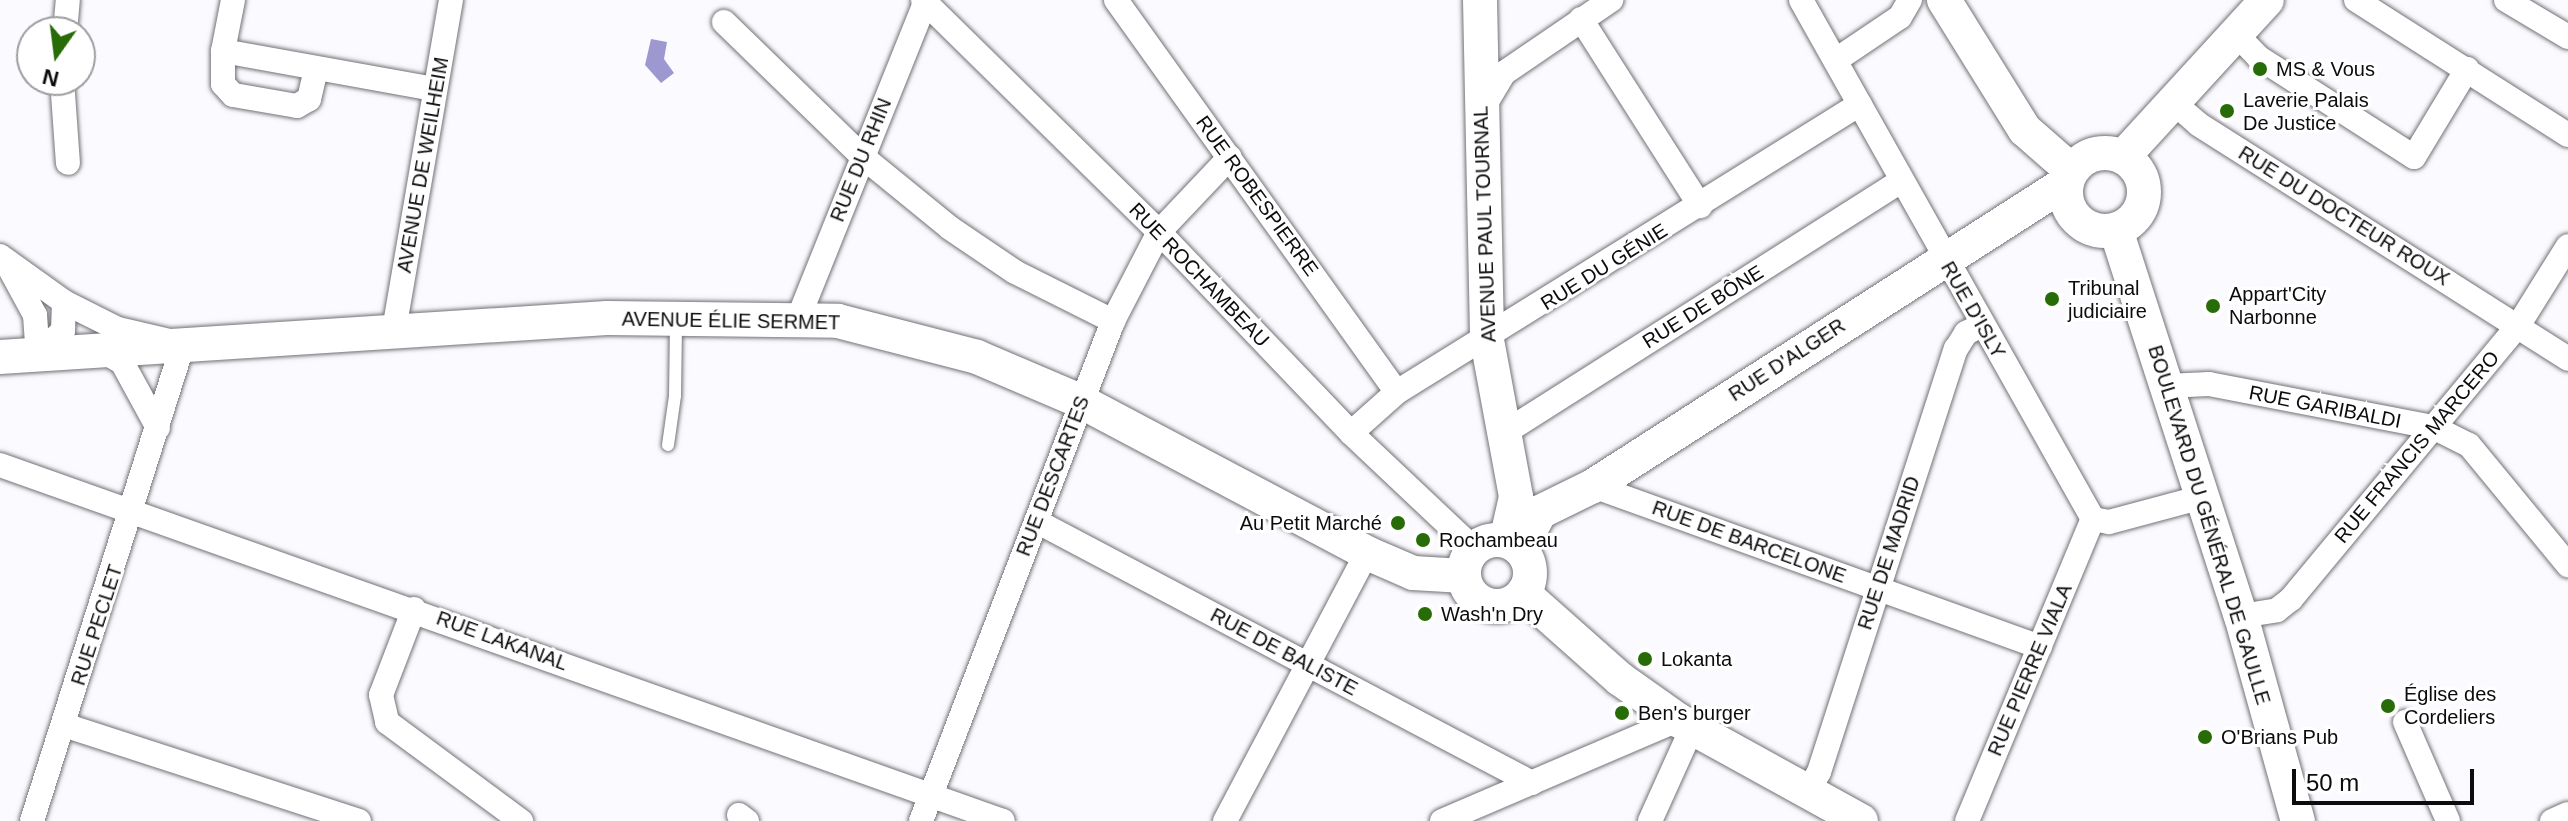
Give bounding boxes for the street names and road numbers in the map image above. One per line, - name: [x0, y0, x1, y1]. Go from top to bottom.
- street label: AVENUE DE WEILHEIM: [392, 55, 454, 275]
- street label: RUE DU RHIN: [825, 95, 897, 225]
- street label: AVENUE PAUL TOURNAL: [1469, 105, 1501, 343]
- street label: RUE ROBESPIERRE: [1191, 111, 1323, 281]
- street label: RUE DU DOCTEUR ROUX: [2234, 141, 2454, 291]
- street label: RUE ROCHAMBEAU: [1124, 198, 1274, 352]
- street label: RUE DU GÉNIE: [1536, 219, 1672, 315]
- street label: RUE D'ISLY: [1936, 257, 2010, 363]
- street label: RUE DE BÔNE: [1638, 260, 1768, 354]
- street label: AVENUE ÉLIE SERMET: [622, 307, 840, 335]
- street label: RUE D'ALGER: [1724, 313, 1850, 407]
- street label: BOULEVARD DU GÉNÉRAL DE GAULLE: [2143, 342, 2275, 708]
- street label: RUE FRANCIS MARCERO: [2330, 346, 2504, 548]
- street label: RUE GARIBALDI: [2247, 380, 2403, 434]
- street label: RUE DESCARTES: [1011, 393, 1095, 559]
- street label: RUE DE MADRID: [1853, 473, 1925, 633]
- street label: RUE DE BARCELONE: [1649, 496, 1849, 588]
- street label: RUE PECLET: [66, 562, 128, 688]
- street label: RUE PIERRE VIALA: [1983, 580, 2077, 760]
- street label: RUE DE BALISTE: [1206, 603, 1362, 701]
- street label: RUE LAKANAL: [433, 606, 571, 676]

